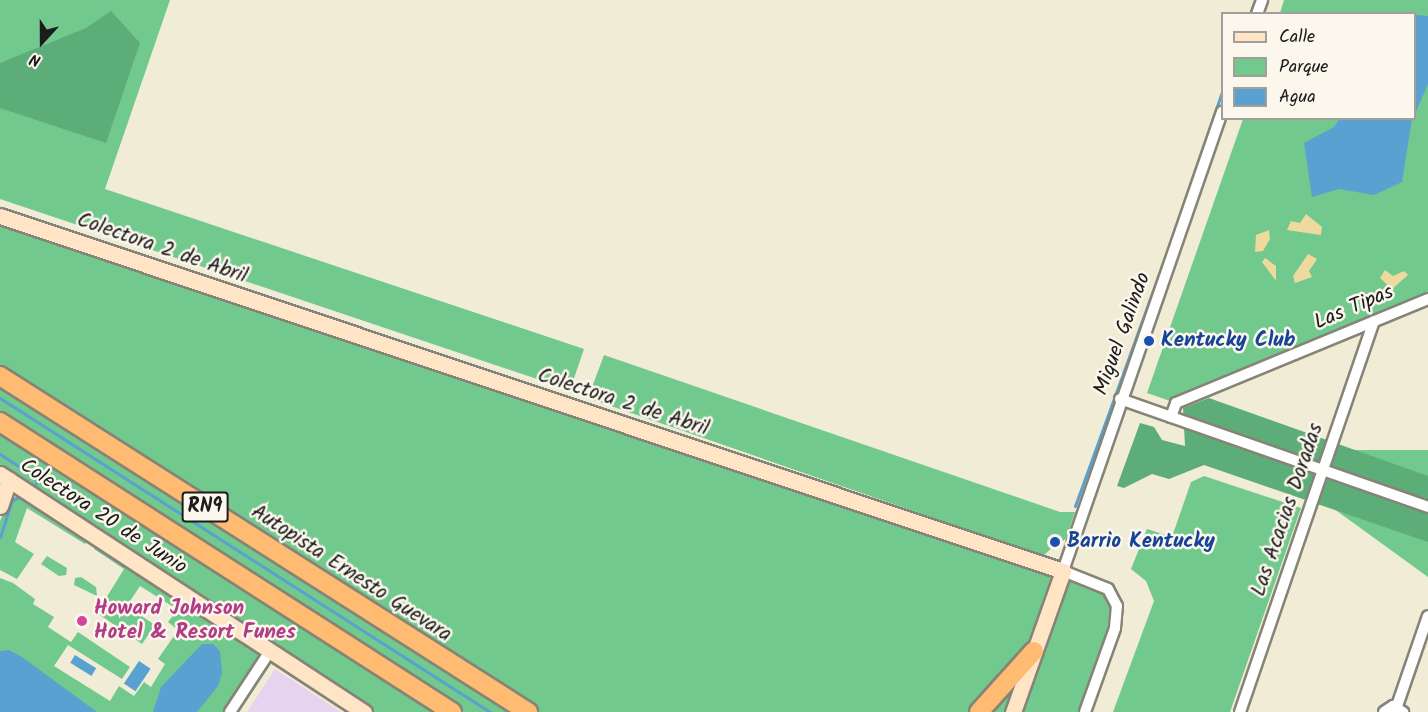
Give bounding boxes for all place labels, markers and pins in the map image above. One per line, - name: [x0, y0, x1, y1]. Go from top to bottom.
- place label: Kentucky Club: [1161, 328, 1295, 354]
- marker: Kentucky Club: [1142, 334, 1156, 348]
- place label: Barrio Kentucky: [1067, 529, 1215, 555]
- marker: Barrio Kentucky: [1048, 535, 1062, 549]
- place label: Howard Johnson Hotel & Resort Funes: [94, 596, 296, 646]
- marker: Howard Johnson Hotel & Resort Funes: [75, 614, 89, 628]

